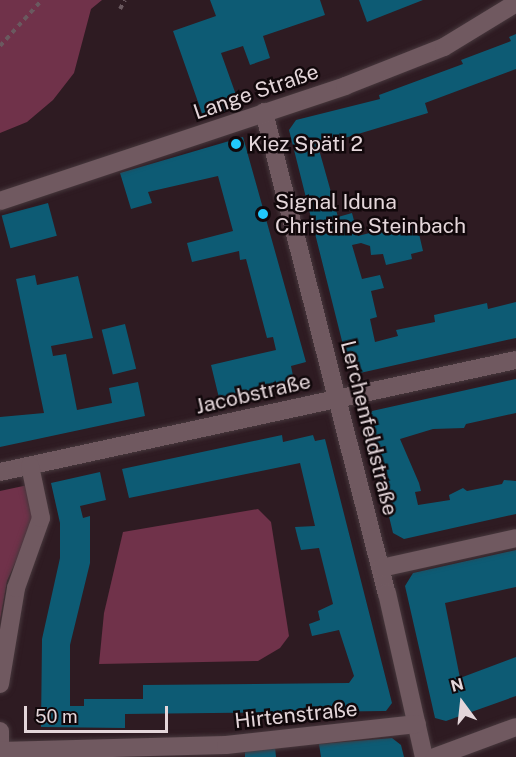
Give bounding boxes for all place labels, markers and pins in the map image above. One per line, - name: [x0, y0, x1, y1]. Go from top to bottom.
- place label: Kiez Späti 2: [248, 131, 363, 157]
- marker: Kiez Späti 2: [229, 137, 243, 151]
- place label: Signal Iduna Christine Steinbach: [275, 189, 466, 239]
- marker: Signal Iduna Christine Steinbach: [256, 207, 270, 221]

